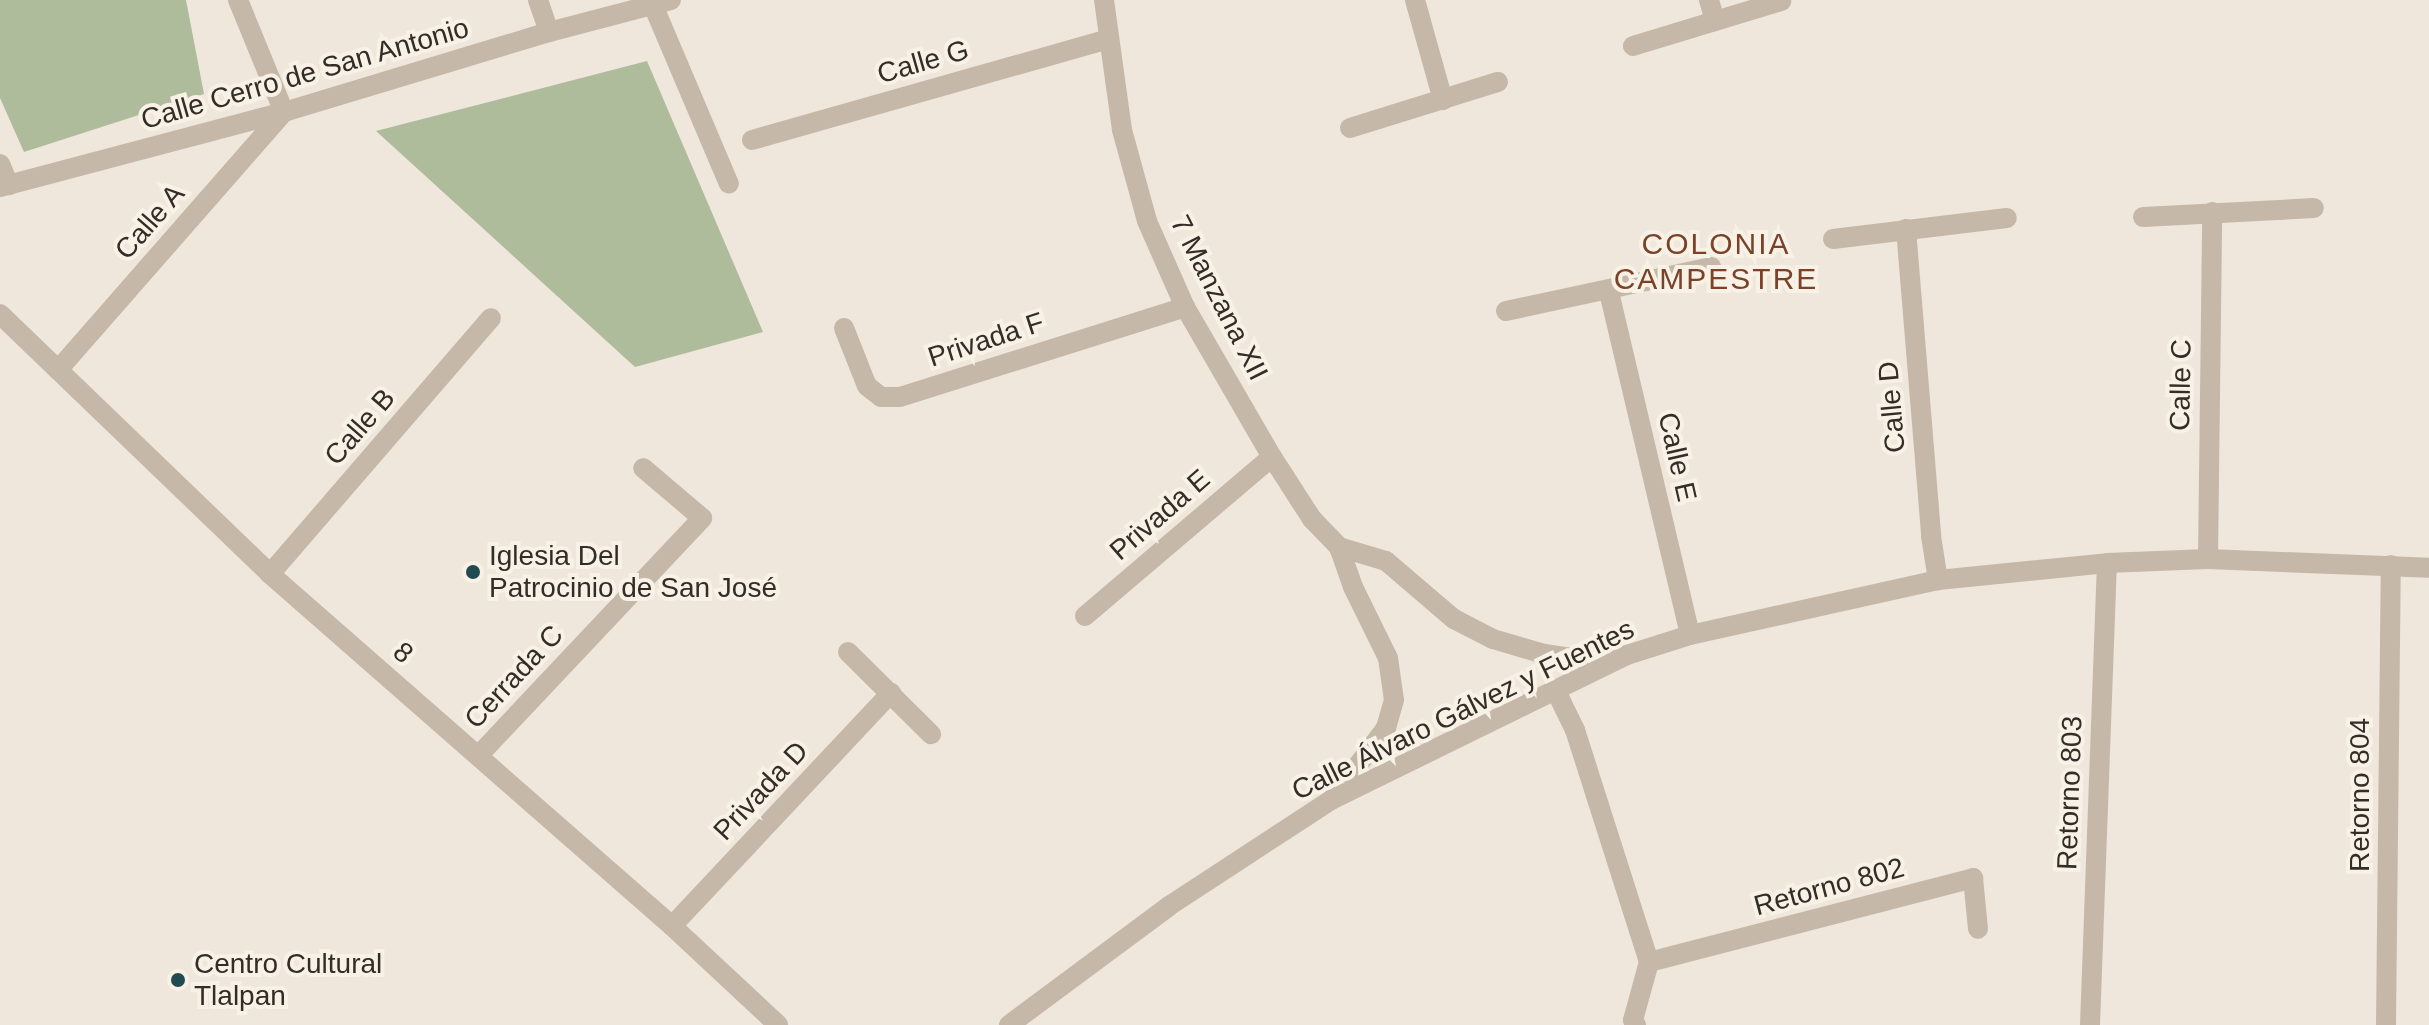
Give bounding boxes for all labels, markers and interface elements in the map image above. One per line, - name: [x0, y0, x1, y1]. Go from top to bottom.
- street label: Calle Cerro de San Antonio: [137, 11, 473, 137]
- street label: Calle G: [873, 33, 973, 91]
- street label: Calle A: [108, 177, 192, 267]
- street label: 7 Manzana XII: [1163, 210, 1275, 386]
- district label: COLONIA CAMPESTRE: [1614, 226, 1818, 296]
- street label: Privada F: [924, 306, 1048, 374]
- street label: Calle C: [2163, 339, 2199, 431]
- street label: Calle D: [1871, 360, 1913, 454]
- street label: Calle B: [318, 382, 402, 472]
- street label: Calle E: [1650, 409, 1704, 505]
- street label: Privada E: [1103, 463, 1217, 567]
- place label: Iglesia Del Patrocinio de San José: [489, 539, 777, 605]
- marker: Iglesia Del Patrocinio de San José: [464, 563, 482, 581]
- street label: Calle Álvaro Gálvez y Fuentes: [1286, 612, 1640, 808]
- street label: Cerrada C: [458, 618, 570, 736]
- street label: 8: [386, 635, 420, 671]
- street label: Retorno 803: [2051, 715, 2089, 871]
- street label: Retorno 804: [2343, 718, 2377, 872]
- street label: Privada D: [707, 735, 815, 847]
- street label: Retorno 802: [1750, 851, 1908, 923]
- place label: Centro Cultural Tlalpan: [194, 947, 382, 1013]
- marker: Centro Cultural Tlalpan: [169, 971, 187, 989]

